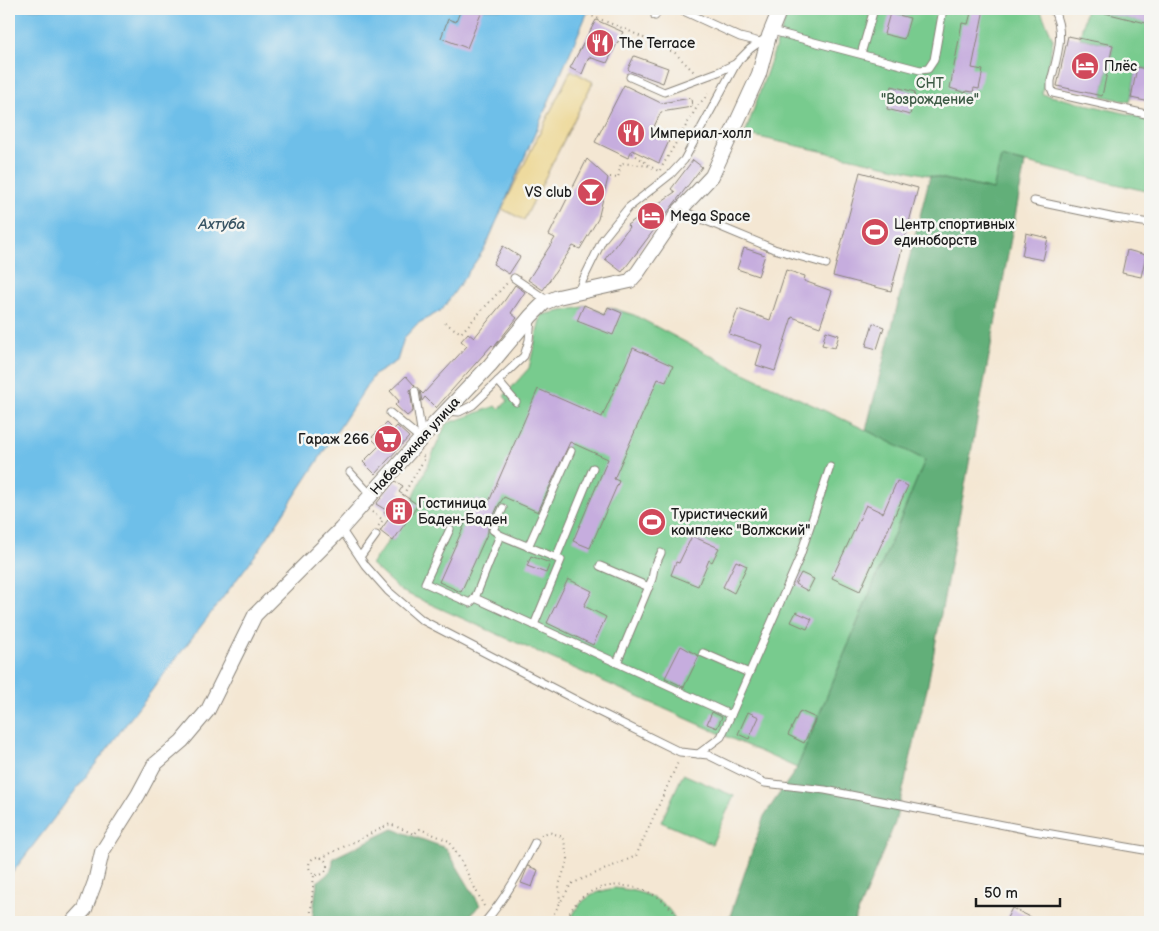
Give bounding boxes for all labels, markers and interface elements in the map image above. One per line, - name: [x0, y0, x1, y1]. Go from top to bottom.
- restaurant icon: The Terrace: [585, 28, 615, 58]
- place label: The Terrace: [619, 35, 695, 52]
- hotel icon: Плёс: [1070, 51, 1100, 81]
- place label: Плёс: [1104, 58, 1137, 75]
- park label: СНТ "Возрождение": [881, 75, 979, 108]
- restaurant icon: Империал-холл: [616, 118, 646, 148]
- place label: Империал-холл: [650, 125, 752, 142]
- bar icon: VS club: [576, 177, 606, 207]
- place label: VS club: [525, 184, 572, 201]
- hotel icon: Mega Space: [636, 201, 666, 231]
- place label: Mega Space: [670, 208, 750, 225]
- water label: Ахтуба: [198, 215, 246, 234]
- place label: Центр спортивных единоборств: [894, 216, 1015, 249]
- sports icon: Центр спортивных единоборств: [860, 217, 890, 247]
- street label: Набережная улица: [367, 393, 464, 499]
- supermarket icon: Гараж 266: [373, 424, 403, 454]
- place label: Гараж 266: [298, 431, 369, 448]
- place label: Гостиница Баден-Баден: [418, 495, 508, 528]
- building icon: Гостиница Баден-Баден: [384, 496, 414, 526]
- place label: Туристический комплекс "Волжский": [671, 506, 811, 539]
- sports icon: Туристический комплекс "Волжский": [637, 507, 667, 537]
- scale bar: [976, 876, 1060, 908]
- text: 50 m: [984, 884, 1018, 903]

